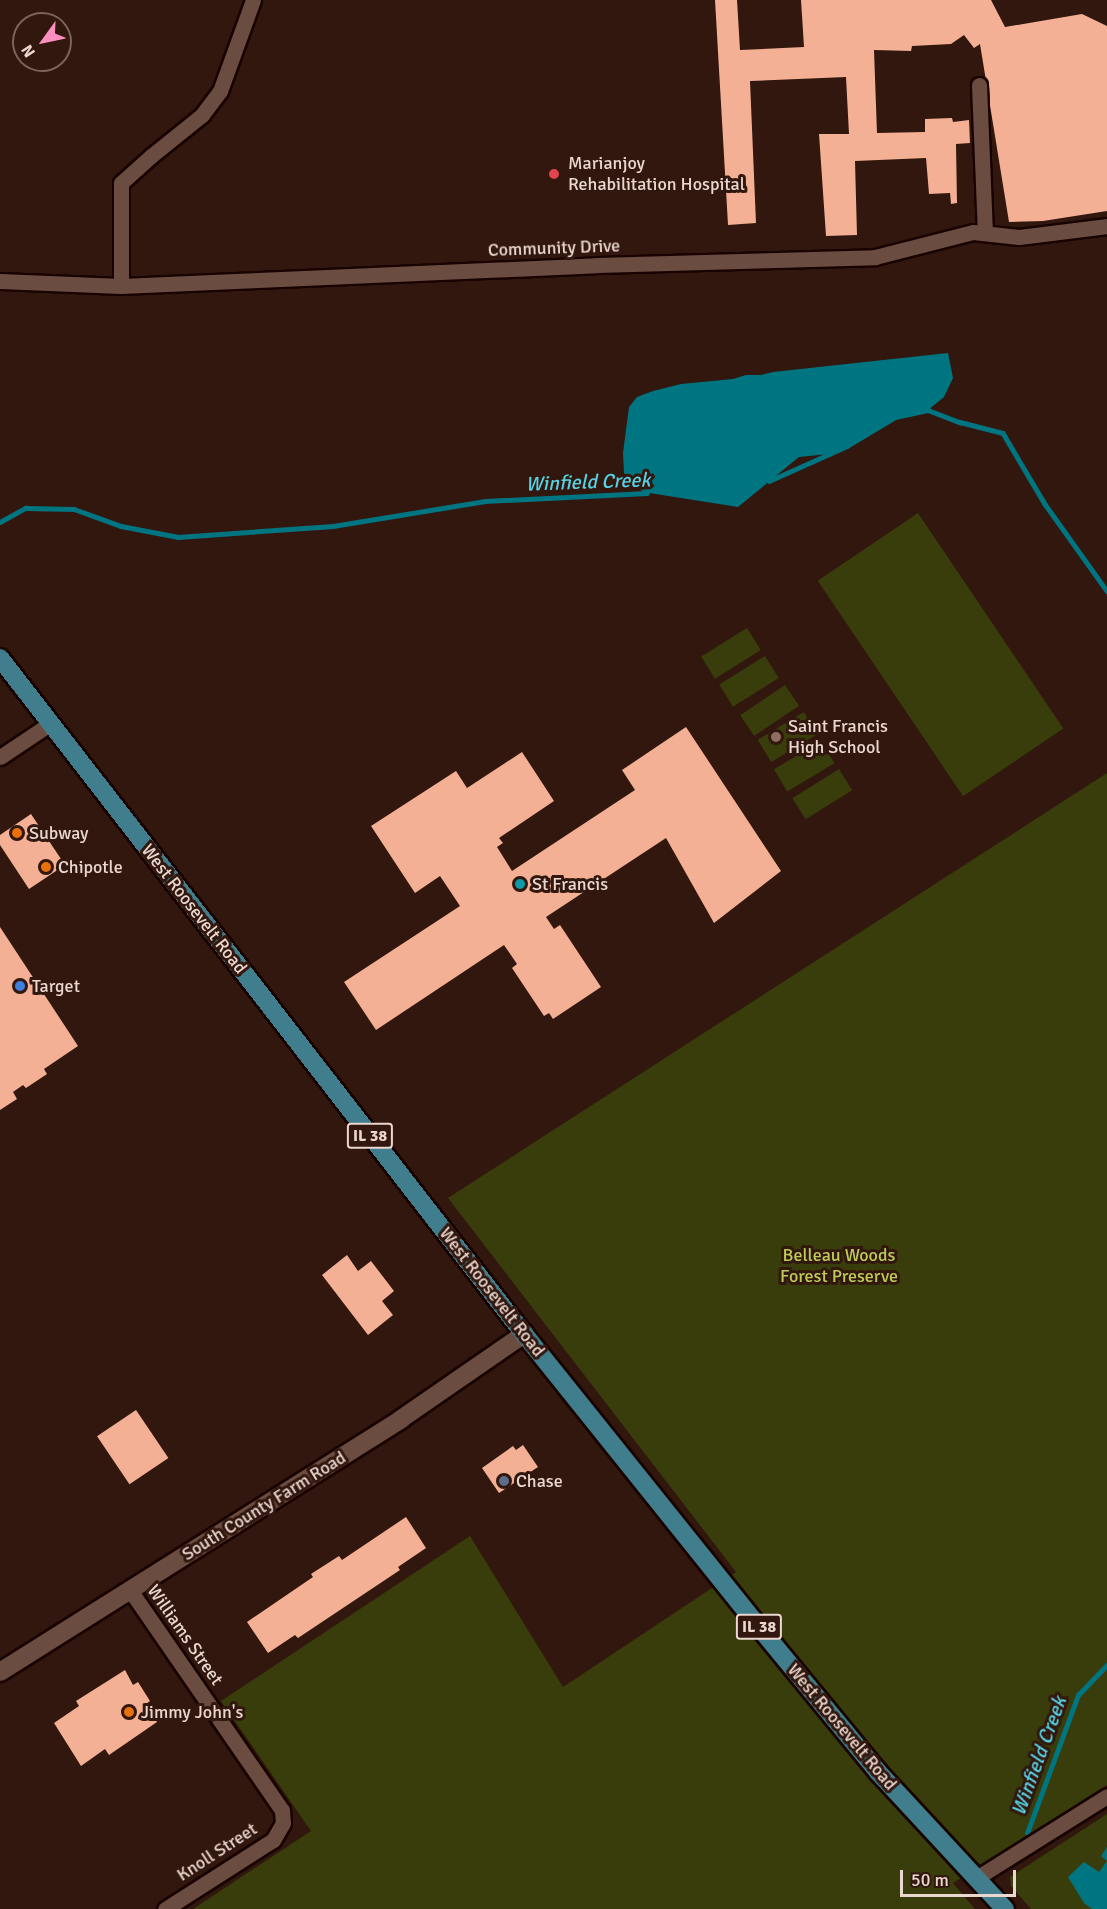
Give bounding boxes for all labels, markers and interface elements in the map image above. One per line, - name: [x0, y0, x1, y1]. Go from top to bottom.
- north arrow: [12, 12, 72, 72]
- text: N: [17, 41, 40, 61]
- place label: Marianjoy Rehabilitation Hospital: [568, 153, 745, 195]
- marker: Marianjoy Rehabilitation Hospital: [545, 165, 563, 183]
- street label: Community Drive: [488, 235, 620, 261]
- water label: Winfield Creek: [525, 468, 651, 496]
- place label: Saint Francis High School: [788, 716, 888, 758]
- marker: Saint Francis High School: [769, 730, 783, 744]
- place label: Subway: [29, 822, 88, 844]
- marker: Subway: [10, 826, 24, 840]
- street label: West Roosevelt Road: [137, 840, 251, 978]
- place label: Chipotle: [58, 856, 123, 878]
- marker: Chipotle: [39, 860, 53, 874]
- place label: St Francis: [532, 873, 608, 895]
- marker: St Francis: [513, 877, 527, 891]
- place label: Target: [32, 975, 80, 997]
- marker: Target: [13, 979, 27, 993]
- road number: IL 38: [346, 1123, 394, 1149]
- street label: West Roosevelt Road: [435, 1223, 549, 1361]
- park label: Belleau Woods Forest Preserve: [780, 1245, 898, 1288]
- street label: South County Farm Road: [178, 1447, 350, 1565]
- place label: Chase: [516, 1470, 563, 1492]
- marker: Chase: [497, 1474, 511, 1488]
- street label: Williams Street: [142, 1581, 228, 1689]
- road number: IL 38: [735, 1614, 783, 1640]
- street label: West Roosevelt Road: [783, 1659, 901, 1795]
- water label: Winfield Creek: [1006, 1693, 1072, 1819]
- place label: Jimmy John's: [141, 1701, 243, 1723]
- marker: Jimmy John's: [122, 1705, 136, 1719]
- street label: Knoll Street: [173, 1818, 261, 1886]
- scale bar: [903, 1858, 1018, 1896]
- text: 50 m: [911, 1869, 949, 1891]

